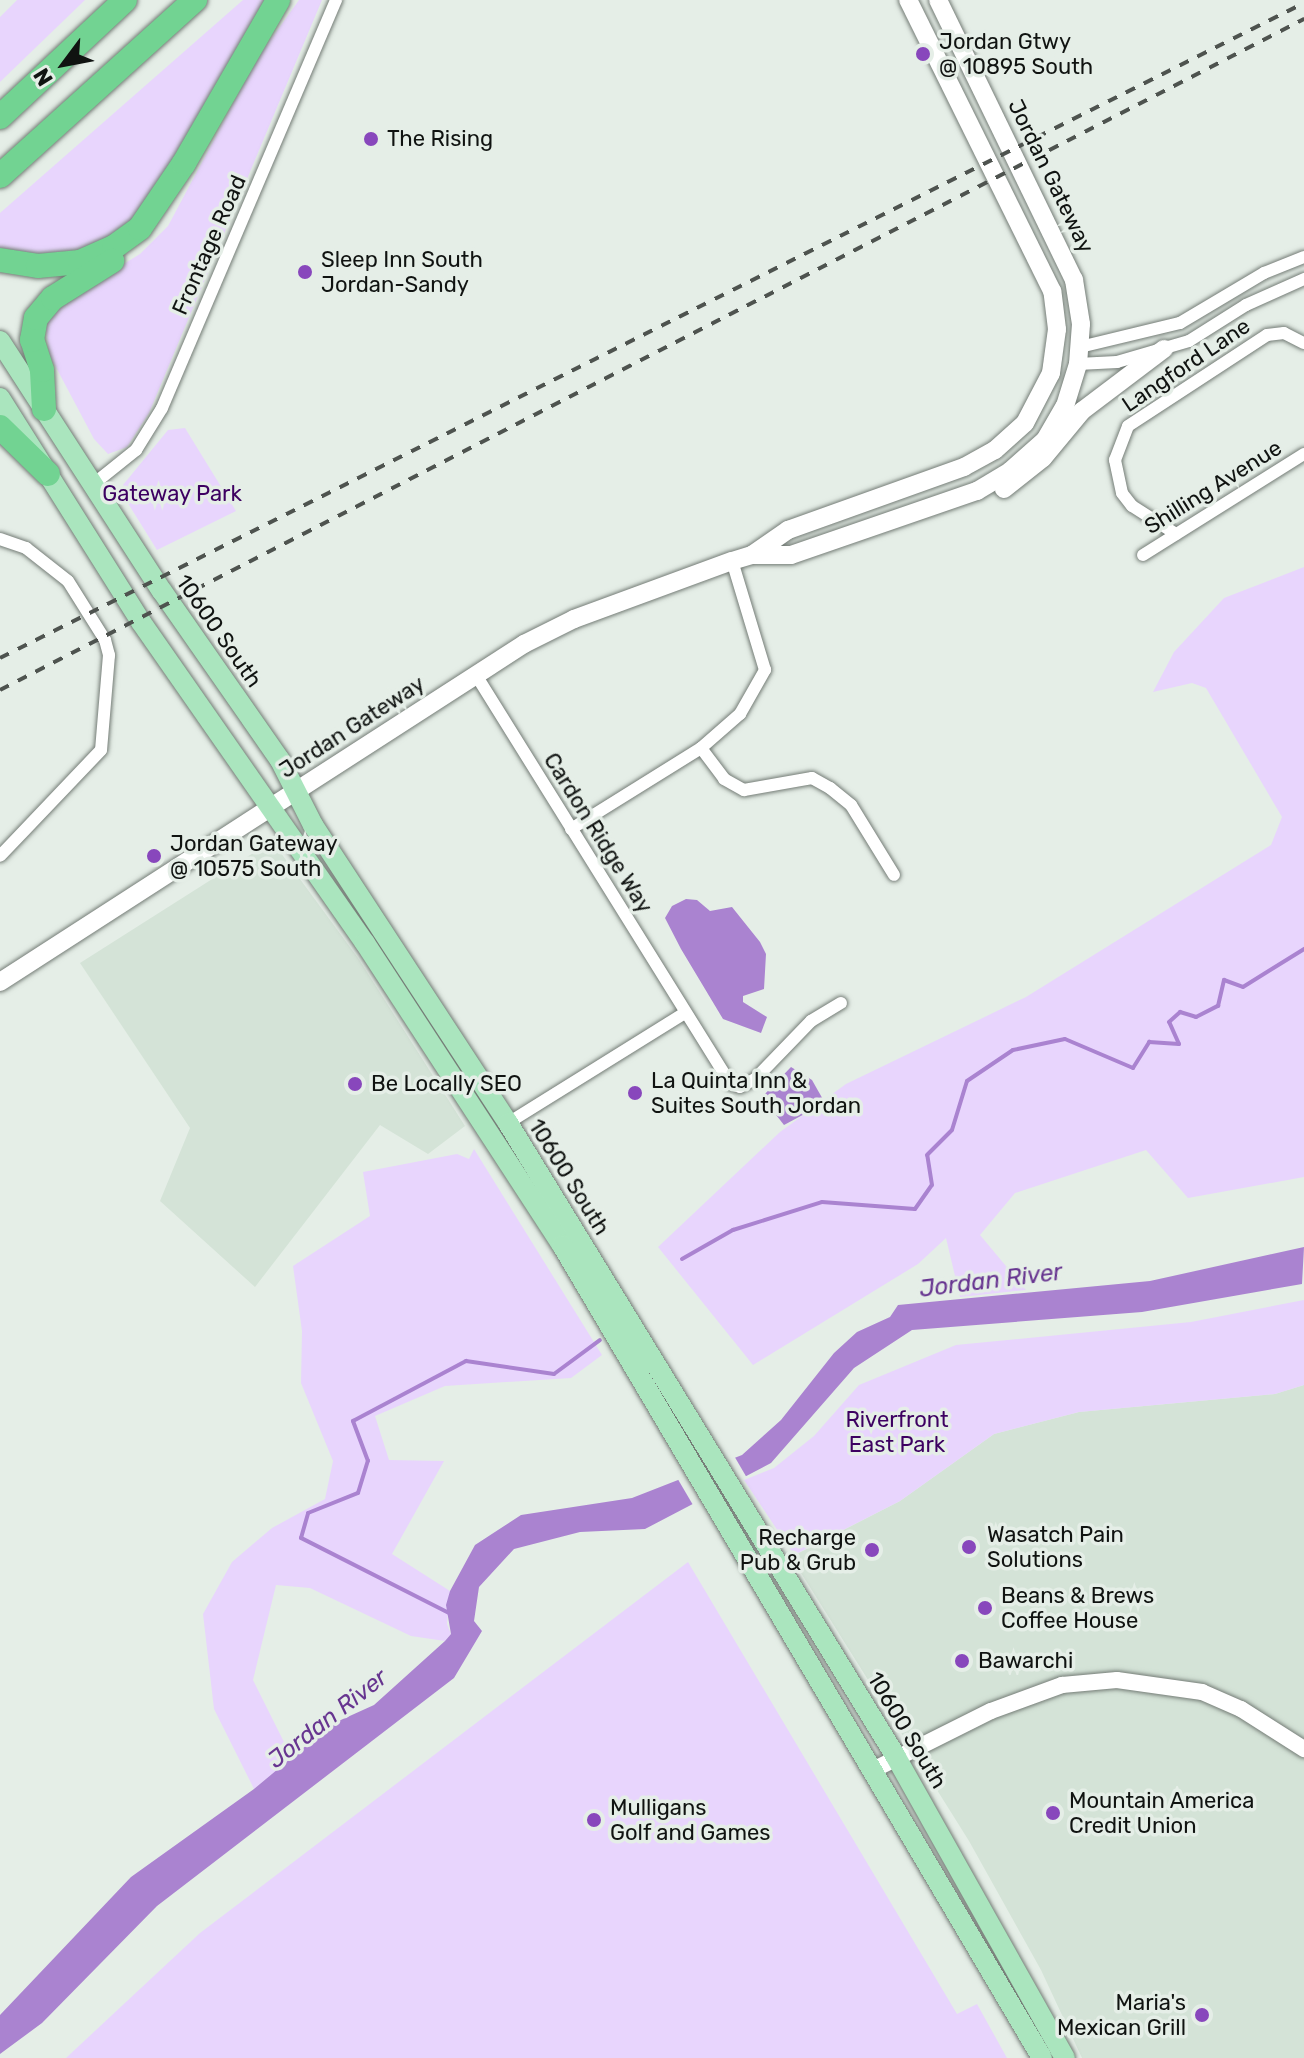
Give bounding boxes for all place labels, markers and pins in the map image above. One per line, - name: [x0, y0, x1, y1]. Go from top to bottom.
- place label: Jordan Gtwy @ 10895 South: [939, 28, 1093, 80]
- marker: Jordan Gtwy @ 10895 South: [914, 45, 932, 63]
- place label: The Rising: [387, 126, 493, 152]
- marker: The Rising: [362, 130, 380, 148]
- place label: Sleep Inn South Jordan-Sandy: [321, 246, 483, 298]
- marker: Sleep Inn South Jordan-Sandy: [296, 263, 314, 281]
- place label: Jordan Gateway @ 10575 South: [170, 830, 338, 882]
- marker: Jordan Gateway @ 10575 South: [145, 847, 163, 865]
- place label: La Quinta Inn & Suites South Jordan: [651, 1067, 861, 1118]
- place label: Be Locally SEO: [371, 1071, 522, 1097]
- marker: Be Locally SEO: [346, 1075, 364, 1093]
- marker: La Quinta Inn & Suites South Jordan: [626, 1084, 644, 1102]
- place label: Wasatch Pain Solutions: [987, 1521, 1124, 1572]
- place label: Recharge Pub & Grub: [740, 1524, 856, 1576]
- marker: Wasatch Pain Solutions: [958, 1536, 980, 1558]
- marker: Recharge Pub & Grub: [863, 1541, 881, 1559]
- place label: Beans & Brews Coffee House: [1001, 1582, 1154, 1634]
- marker: Beans & Brews Coffee House: [976, 1599, 994, 1617]
- place label: Bawarchi: [978, 1648, 1073, 1674]
- marker: Bawarchi: [953, 1652, 971, 1670]
- place label: Mountain America Credit Union: [1069, 1787, 1255, 1838]
- place label: Mulligans Golf and Games: [610, 1794, 771, 1846]
- marker: Mountain America Credit Union: [1044, 1804, 1062, 1822]
- marker: Mulligans Golf and Games: [585, 1811, 603, 1829]
- place label: Maria's Mexican Grill: [1057, 1989, 1186, 2040]
- marker: Maria's Mexican Grill: [1193, 2006, 1211, 2024]

